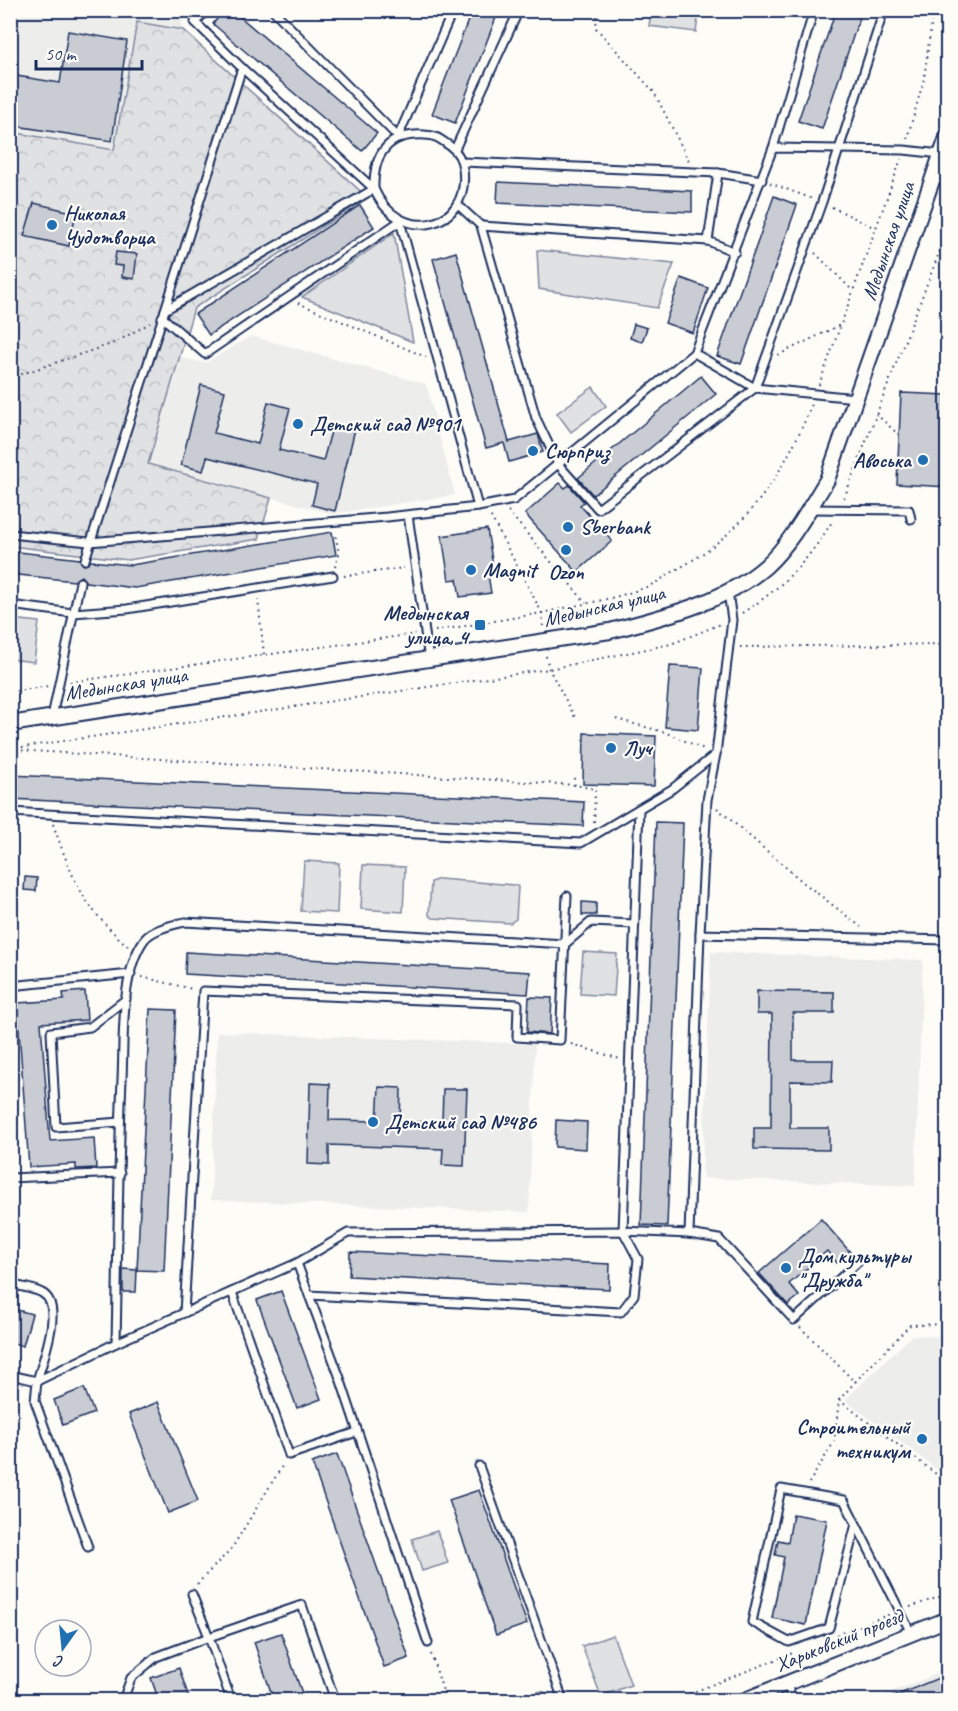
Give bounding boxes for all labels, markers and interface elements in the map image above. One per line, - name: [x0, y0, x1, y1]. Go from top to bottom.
- scale bar: [36, 33, 142, 71]
- text: 50 m: [45, 43, 78, 65]
- street label: Медынская улица: [856, 177, 921, 304]
- place label: Николая Чудотворца: [64, 200, 156, 250]
- marker: Николая Чудотворца: [45, 218, 59, 232]
- place label: Детский сад №901: [310, 411, 463, 437]
- marker: Детский сад №901: [291, 417, 305, 431]
- place label: Сюрприз: [545, 438, 612, 465]
- marker: Сюрприз: [526, 444, 540, 458]
- place label: Авоська: [853, 447, 913, 473]
- marker: Авоська: [916, 453, 930, 467]
- place label: Sberbank: [580, 514, 652, 540]
- marker: Sberbank: [561, 520, 575, 534]
- marker: Ozon: [559, 543, 573, 557]
- place label: Magnit: [483, 557, 539, 583]
- place label: Ozon: [548, 559, 584, 585]
- marker: Magnit: [464, 563, 478, 577]
- street label: Медынская улица: [541, 579, 669, 633]
- place label: Медынская улица, 4: [384, 600, 471, 650]
- marker: Медынская улица, 4: [473, 618, 487, 632]
- street label: Медынская улица: [63, 661, 190, 706]
- place label: Луч: [623, 735, 654, 761]
- marker: Луч: [604, 741, 618, 755]
- place label: Детский сад №486: [385, 1109, 538, 1135]
- marker: Детский сад №486: [366, 1115, 380, 1129]
- place label: Дом культуры "Дружба": [798, 1243, 913, 1293]
- marker: Дом культуры "Дружба": [779, 1261, 793, 1275]
- place label: Строительный техникум: [797, 1414, 912, 1464]
- marker: Строительный техникум: [915, 1432, 929, 1446]
- street label: Харьковский проезд: [771, 1602, 909, 1677]
- north arrow: [33, 1618, 93, 1678]
- text: С: [51, 1650, 66, 1672]

